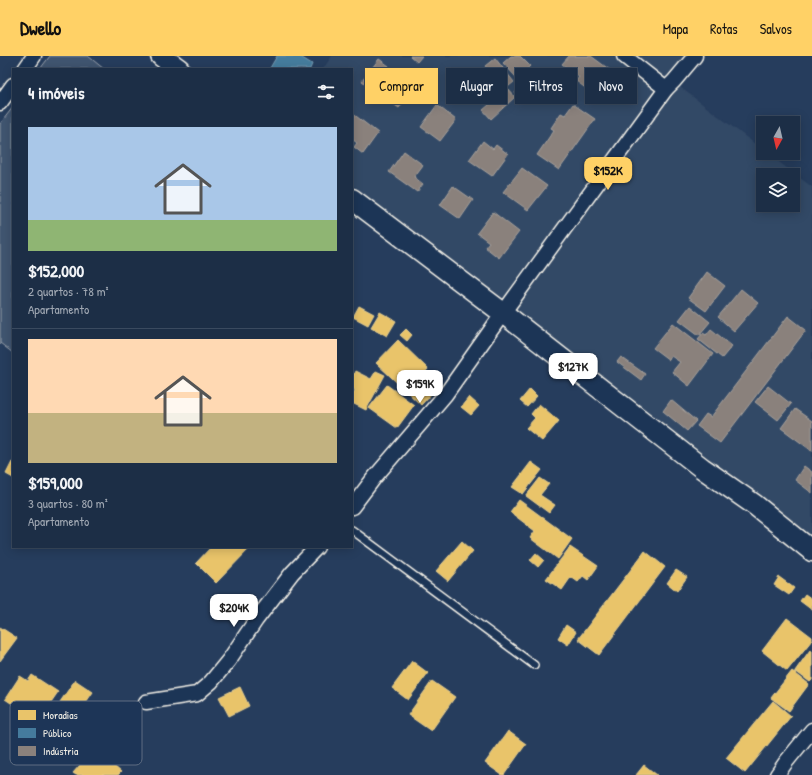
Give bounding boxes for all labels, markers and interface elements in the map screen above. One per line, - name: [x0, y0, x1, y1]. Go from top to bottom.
- text: Dwello: [20, 15, 61, 41]
- text: Mapa: [663, 19, 688, 38]
- text: Rotas: [710, 19, 738, 38]
- text: Salvos: [760, 19, 792, 38]
- chip: Comprar: [365, 68, 438, 104]
- chip: Alugar: [446, 68, 507, 104]
- chip: Filtros: [515, 68, 577, 104]
- chip: Novo: [585, 68, 637, 104]
- text: 4 imóveis: [28, 81, 84, 104]
- icon: filters: [315, 81, 337, 103]
- north arrow: [756, 116, 800, 160]
- map controls: [756, 116, 800, 212]
- icon: home: [147, 153, 219, 225]
- pin: $152K: [580, 157, 636, 191]
- text: $152K: [593, 161, 623, 179]
- button: layers: [756, 168, 800, 212]
- text: $152,000: [28, 259, 84, 282]
- text: 2 quartos · 78 m²: [28, 282, 109, 300]
- text: Apartamento: [28, 300, 89, 318]
- pin: $127K: [545, 353, 601, 387]
- text: $127K: [558, 357, 588, 375]
- icon: home: [147, 365, 219, 437]
- pin: $159K: [392, 370, 448, 404]
- text: $159K: [406, 374, 434, 392]
- text: $159,000: [28, 471, 83, 494]
- text: 3 quartos · 80 m²: [28, 494, 108, 512]
- text: Apartamento: [28, 512, 89, 530]
- pin: $204K: [206, 594, 262, 628]
- text: $204K: [219, 598, 249, 616]
- legend: [10, 701, 142, 765]
- text: Moradias: [43, 708, 78, 722]
- text: Público: [43, 726, 72, 740]
- text: Indústria: [43, 744, 79, 758]

